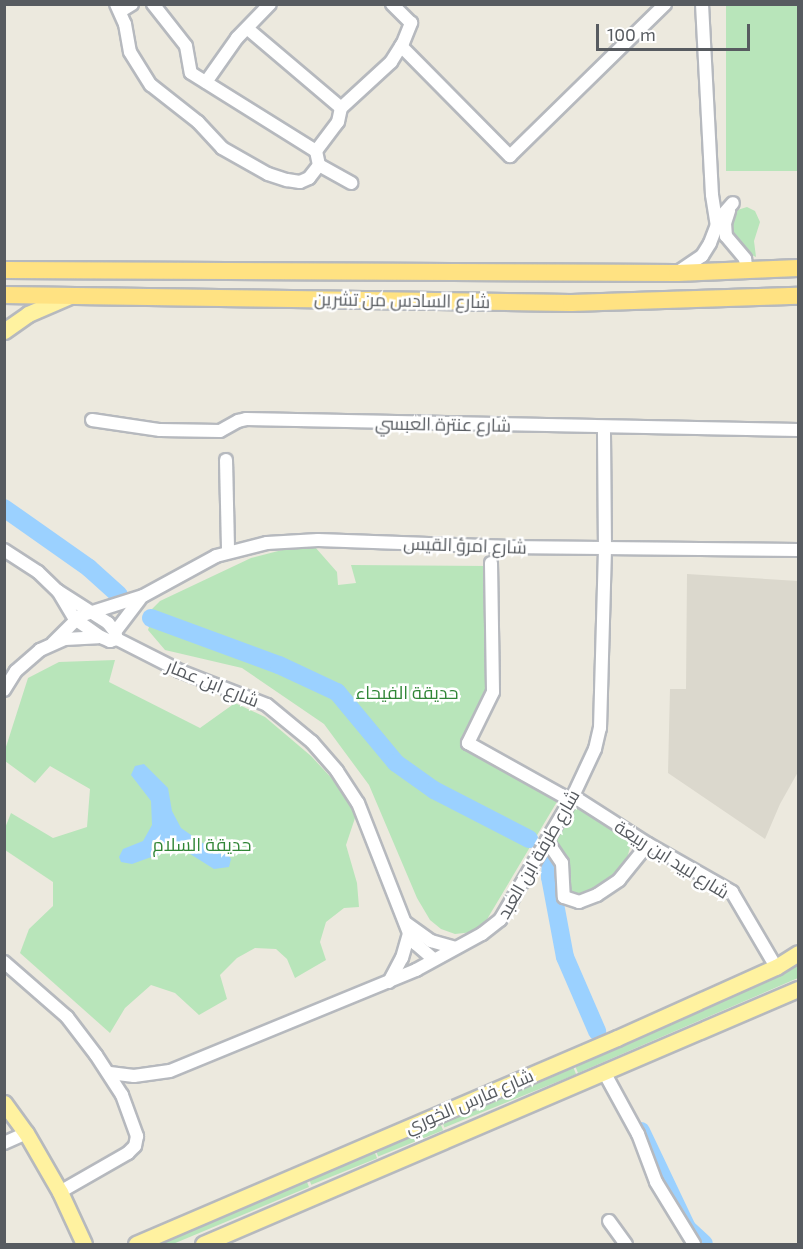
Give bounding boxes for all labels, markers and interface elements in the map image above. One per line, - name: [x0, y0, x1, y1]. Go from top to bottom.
- scale bar: [599, 12, 754, 50]
- text: 100 m: [607, 23, 656, 45]
- street label: شارع السادس من تشرين: [314, 288, 490, 312]
- street label: شارع عنترة العبسي: [375, 412, 511, 436]
- street label: شارع امرؤ القيس: [403, 532, 527, 558]
- street label: شارع ابن عمار: [164, 655, 262, 711]
- park label: حديقة الفيحاء: [356, 681, 458, 703]
- street label: شارع طرفة ابن العبد: [492, 786, 584, 922]
- street label: شارع لبيد ابن ربيعة: [611, 815, 733, 903]
- park label: حديقة السلام: [153, 833, 251, 855]
- street label: شارع فارس الخوري: [401, 1064, 537, 1138]

